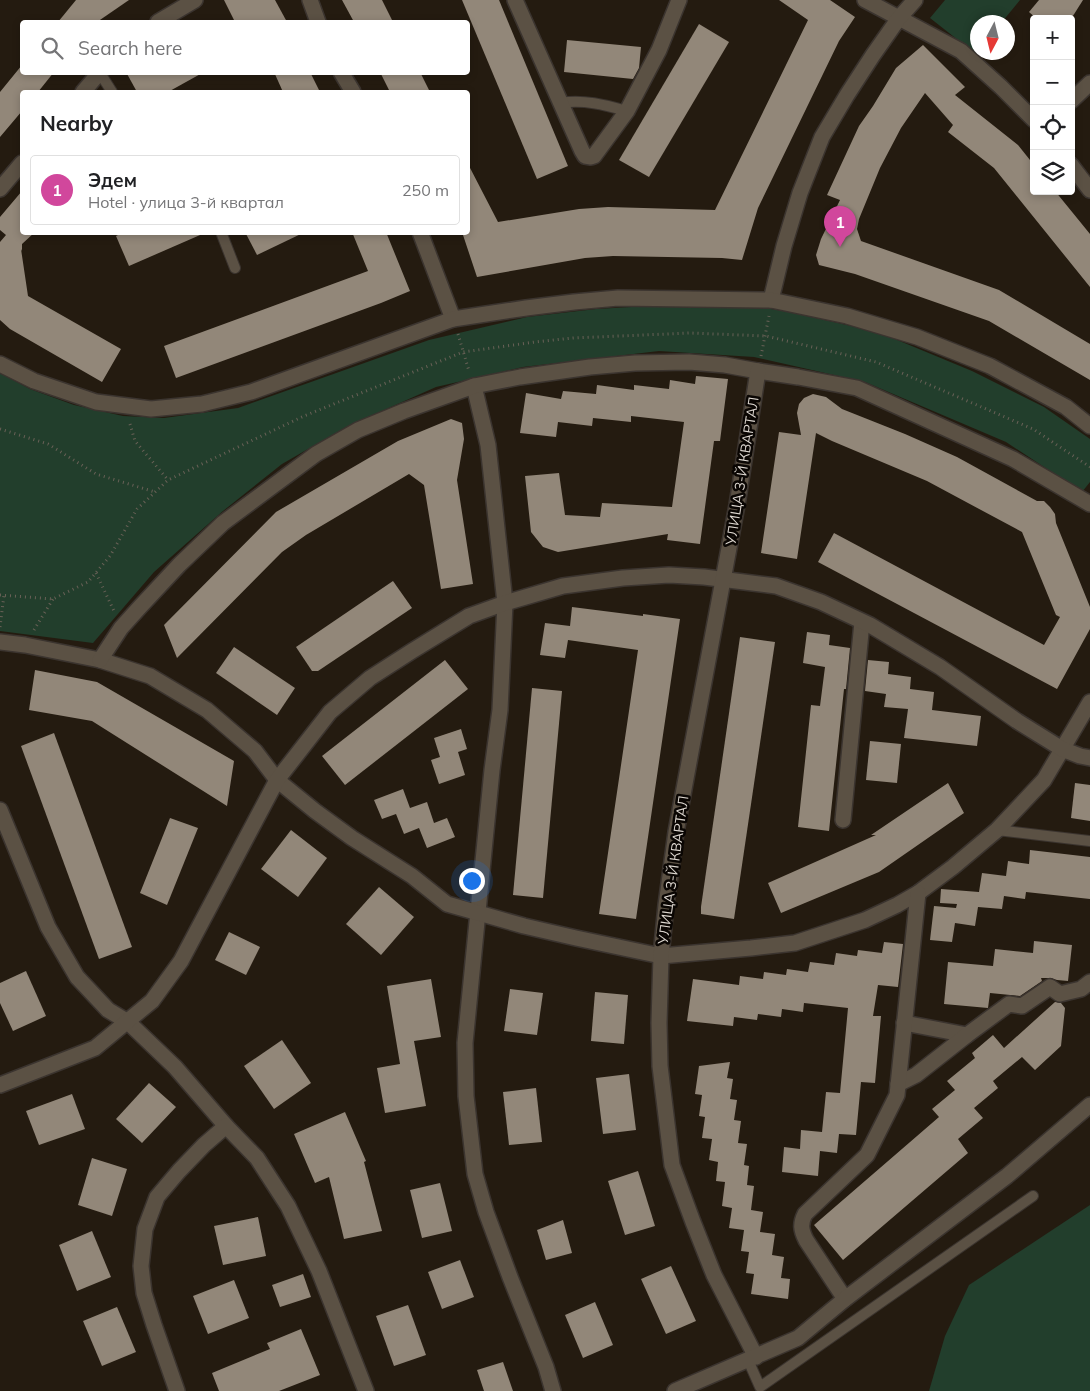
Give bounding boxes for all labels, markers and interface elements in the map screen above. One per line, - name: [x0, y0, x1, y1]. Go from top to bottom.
- north arrow: [970, 15, 1015, 60]
- map controls: [1030, 15, 1075, 195]
- button: +: [1030, 15, 1075, 60]
- search box: [20, 20, 470, 75]
- icon: search: [38, 34, 66, 62]
- text: Search here: [78, 36, 182, 60]
- button: −: [1030, 60, 1075, 105]
- button: locate: [1030, 105, 1075, 150]
- text: Nearby: [40, 110, 113, 136]
- button: layers: [1030, 150, 1075, 195]
- text: Эдем: [88, 168, 137, 192]
- text: 1: [52, 180, 62, 200]
- text: 250 m: [402, 180, 449, 200]
- text: Hotel · улица 3-й квартал: [88, 192, 284, 212]
- pin: 1: [824, 206, 856, 247]
- street label: УЛИЦА 3-Й КВАРТАЛ: [721, 395, 763, 548]
- street label: УЛИЦА 3-Й КВАРТАЛ: [654, 794, 692, 947]
- your location: [459, 868, 485, 894]

